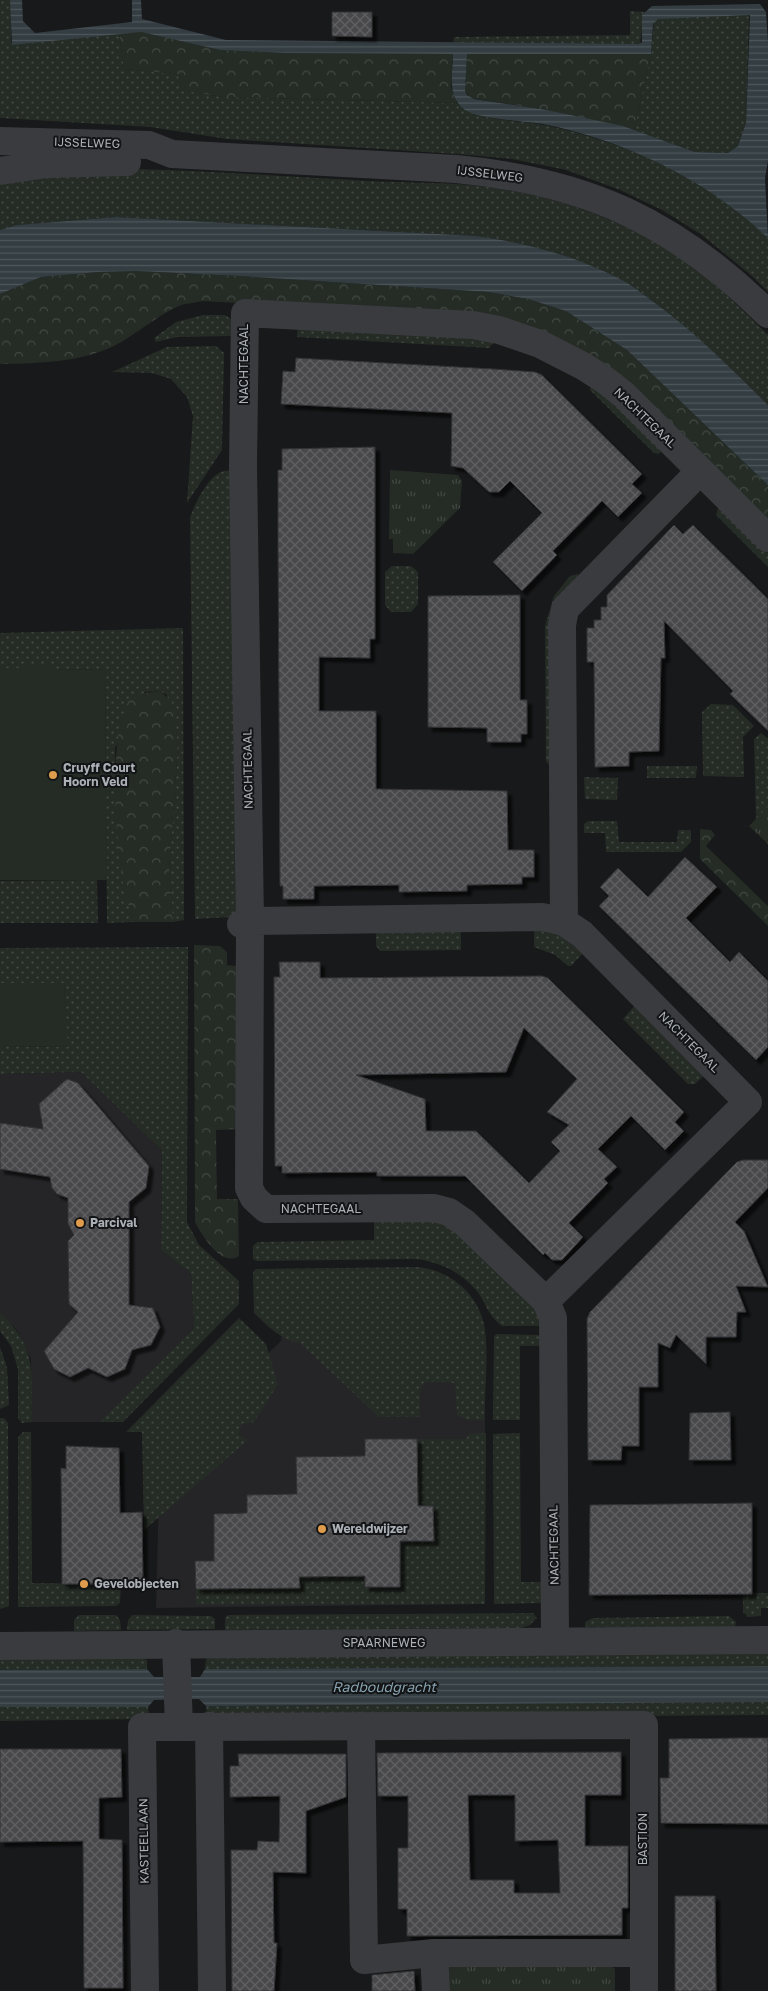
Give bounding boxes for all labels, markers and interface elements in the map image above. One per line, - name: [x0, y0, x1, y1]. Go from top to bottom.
- street label: IJSSELWEG: [54, 134, 120, 151]
- street label: IJSSELWEG: [456, 162, 524, 185]
- street label: NACHTEGAAL: [236, 324, 251, 404]
- street label: NACHTEGAAL: [611, 384, 680, 451]
- street label: NACHTEGAAL: [239, 729, 256, 809]
- place label: Cruyff Court Hoorn Veld: [63, 760, 135, 789]
- marker: Cruyff Court Hoorn Veld: [47, 769, 59, 781]
- street label: NACHTEGAAL: [656, 1008, 723, 1075]
- street label: NACHTEGAAL: [281, 1201, 361, 1216]
- place label: Parcival: [90, 1215, 137, 1230]
- marker: Parcival: [74, 1217, 86, 1229]
- street label: NACHTEGAAL: [545, 1505, 562, 1585]
- place label: Wereldwijzer: [332, 1521, 408, 1536]
- marker: Wereldwijzer: [316, 1523, 328, 1535]
- place label: Gevelobjecten: [94, 1576, 179, 1591]
- marker: Gevelobjecten: [78, 1578, 90, 1590]
- street label: SPAARNEWEG: [343, 1635, 425, 1650]
- water label: Radboudgracht: [332, 1678, 437, 1695]
- street label: KASTEELLAAN: [135, 1798, 152, 1884]
- street label: BASTION: [635, 1813, 650, 1865]

